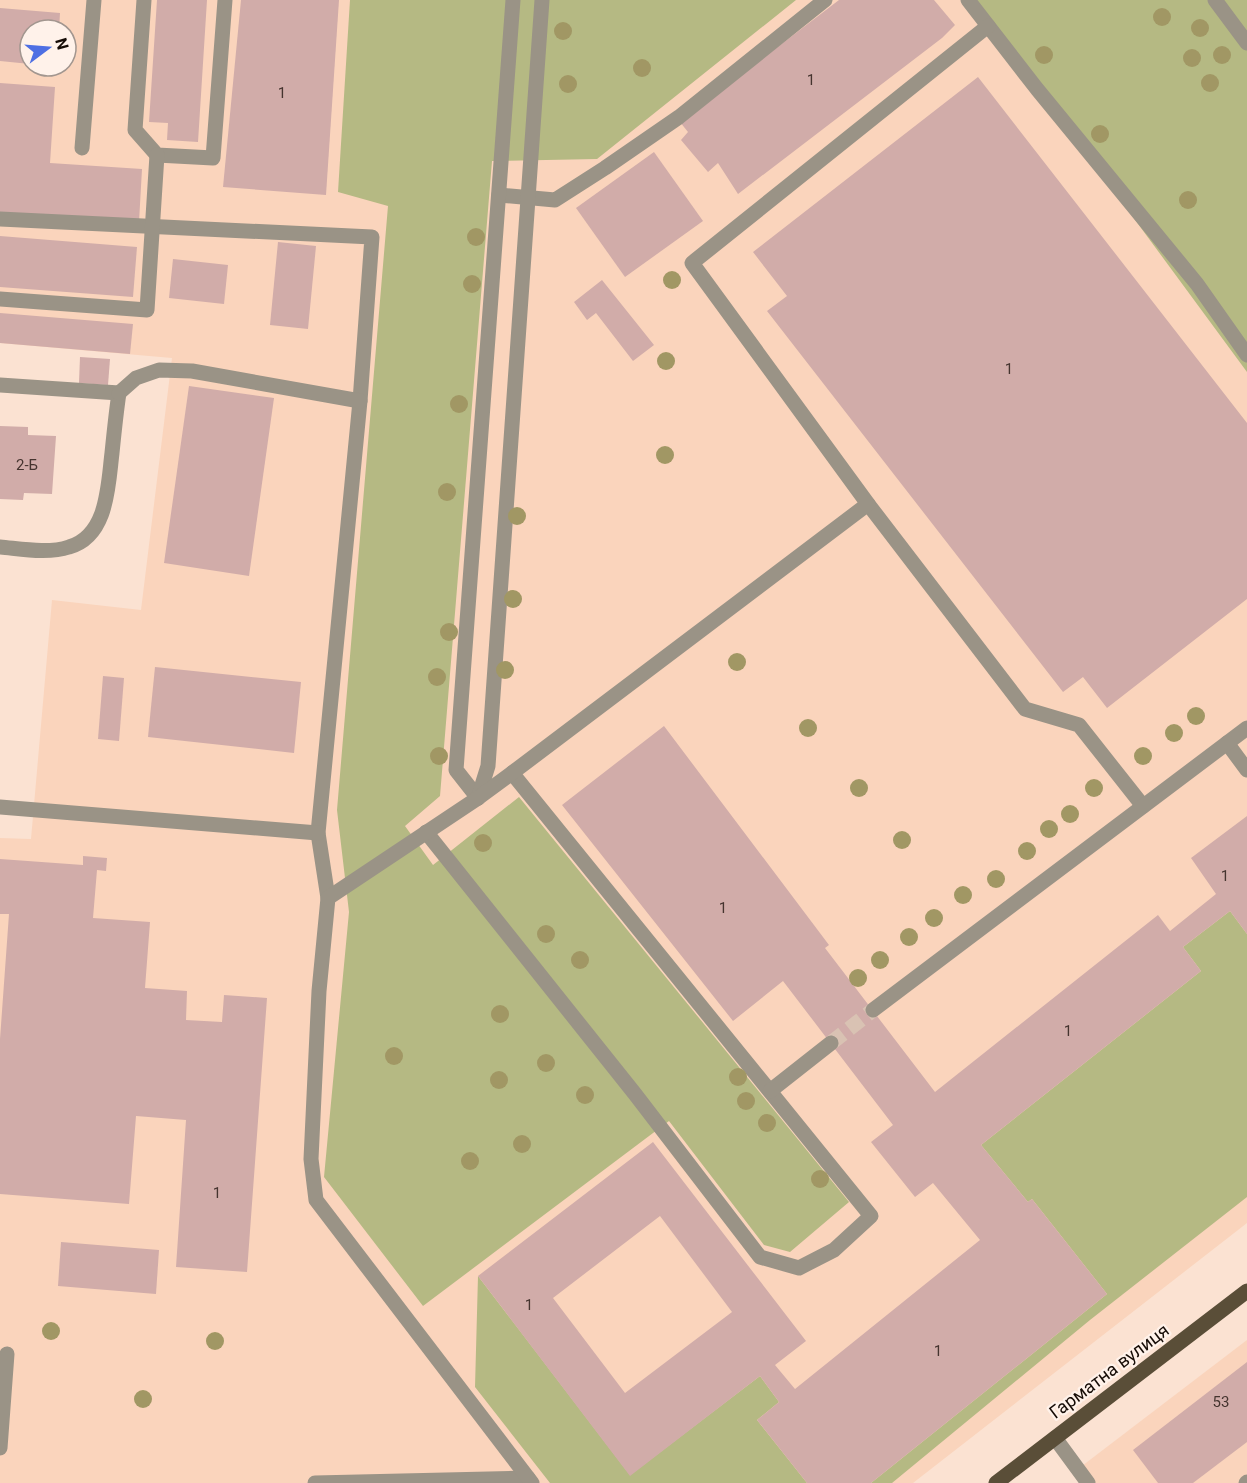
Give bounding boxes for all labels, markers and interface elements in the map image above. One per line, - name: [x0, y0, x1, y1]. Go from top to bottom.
- north arrow: [18, 18, 78, 78]
- text: N: [51, 36, 73, 52]
- house number: 1: [807, 71, 815, 89]
- house number: 1: [278, 84, 286, 102]
- house number: 1: [1005, 360, 1013, 378]
- house number: 2-Б: [16, 456, 38, 474]
- house number: 1: [1221, 867, 1229, 885]
- house number: 1: [719, 899, 727, 917]
- house number: 1: [1064, 1022, 1072, 1040]
- house number: 1: [213, 1184, 221, 1202]
- house number: 1: [525, 1296, 533, 1314]
- street label: Гарматна вулиця: [1045, 1319, 1173, 1423]
- house number: 1: [934, 1342, 942, 1360]
- house number: 53: [1213, 1393, 1229, 1411]

